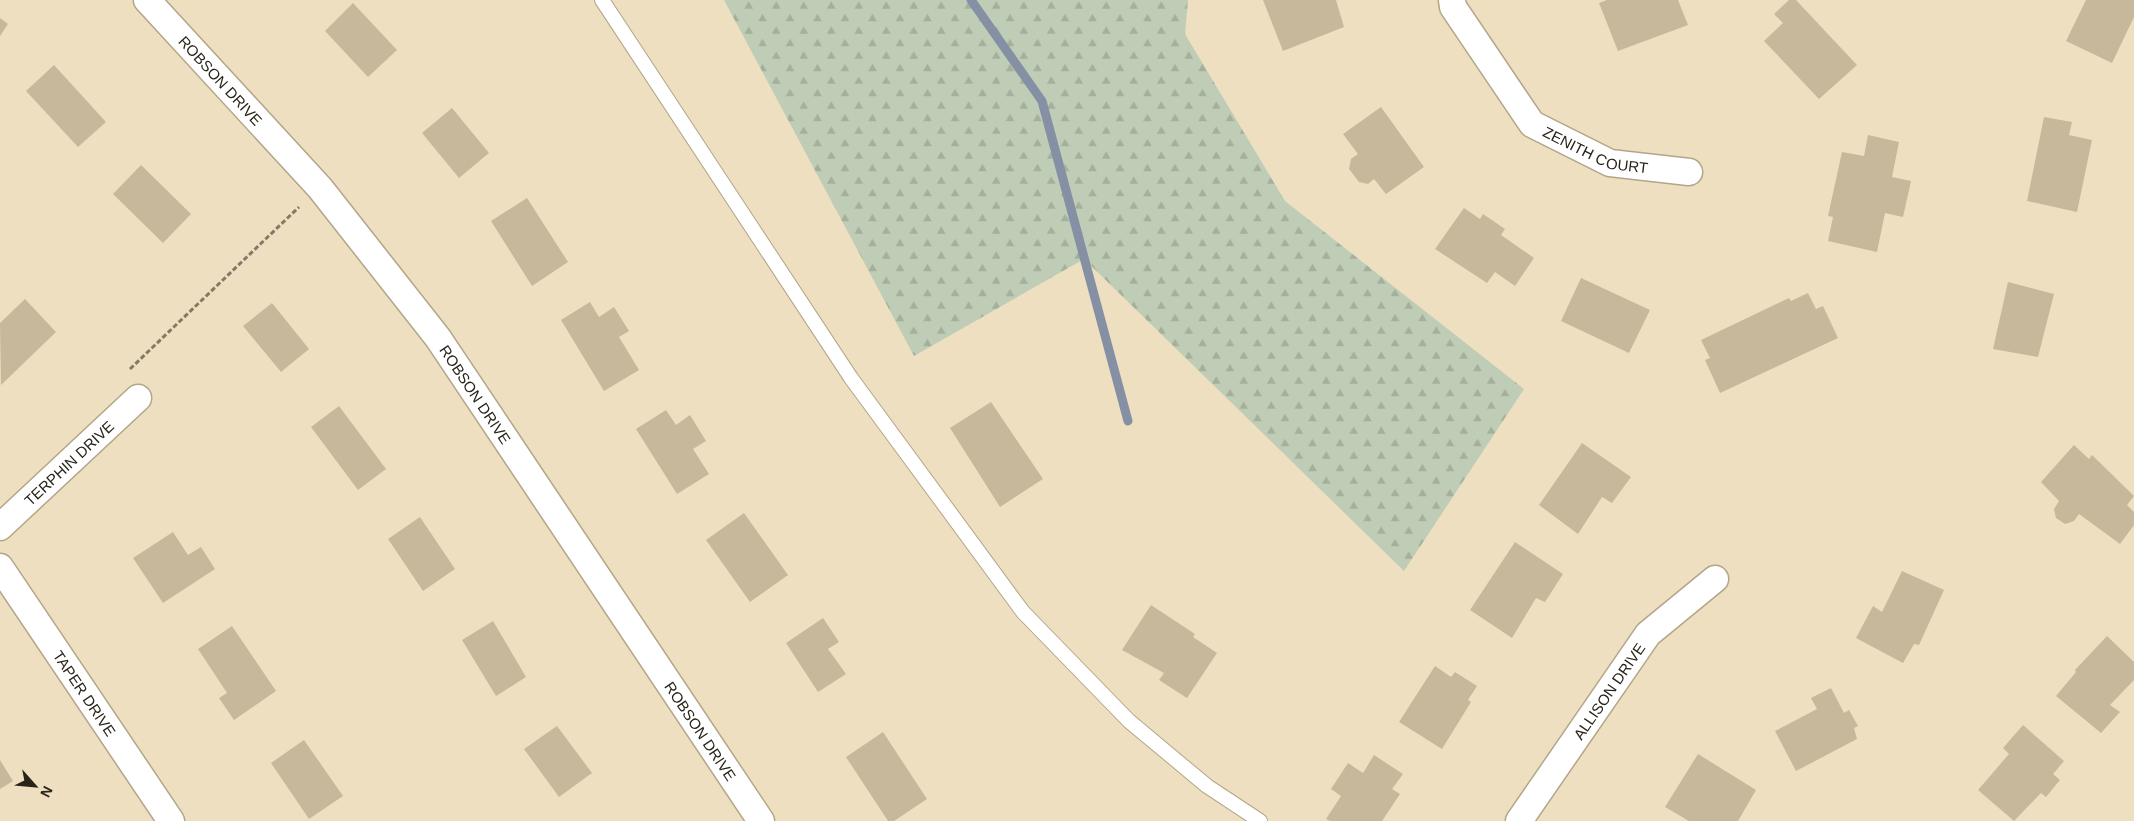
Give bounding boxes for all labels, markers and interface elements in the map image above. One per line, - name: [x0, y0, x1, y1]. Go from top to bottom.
- street label: ROBSON DRIVE: [176, 32, 266, 128]
- street label: ZENITH COURT: [1541, 123, 1649, 176]
- street label: ROBSON DRIVE: [437, 342, 515, 447]
- street label: TERPHIN DRIVE: [21, 417, 117, 509]
- street label: ALLISON DRIVE: [1570, 639, 1648, 742]
- street label: TAPER DRIVE: [50, 647, 120, 739]
- street label: ROBSON DRIVE: [662, 678, 740, 783]
- north arrow: [10, 761, 60, 811]
- text: N: [37, 784, 56, 800]

